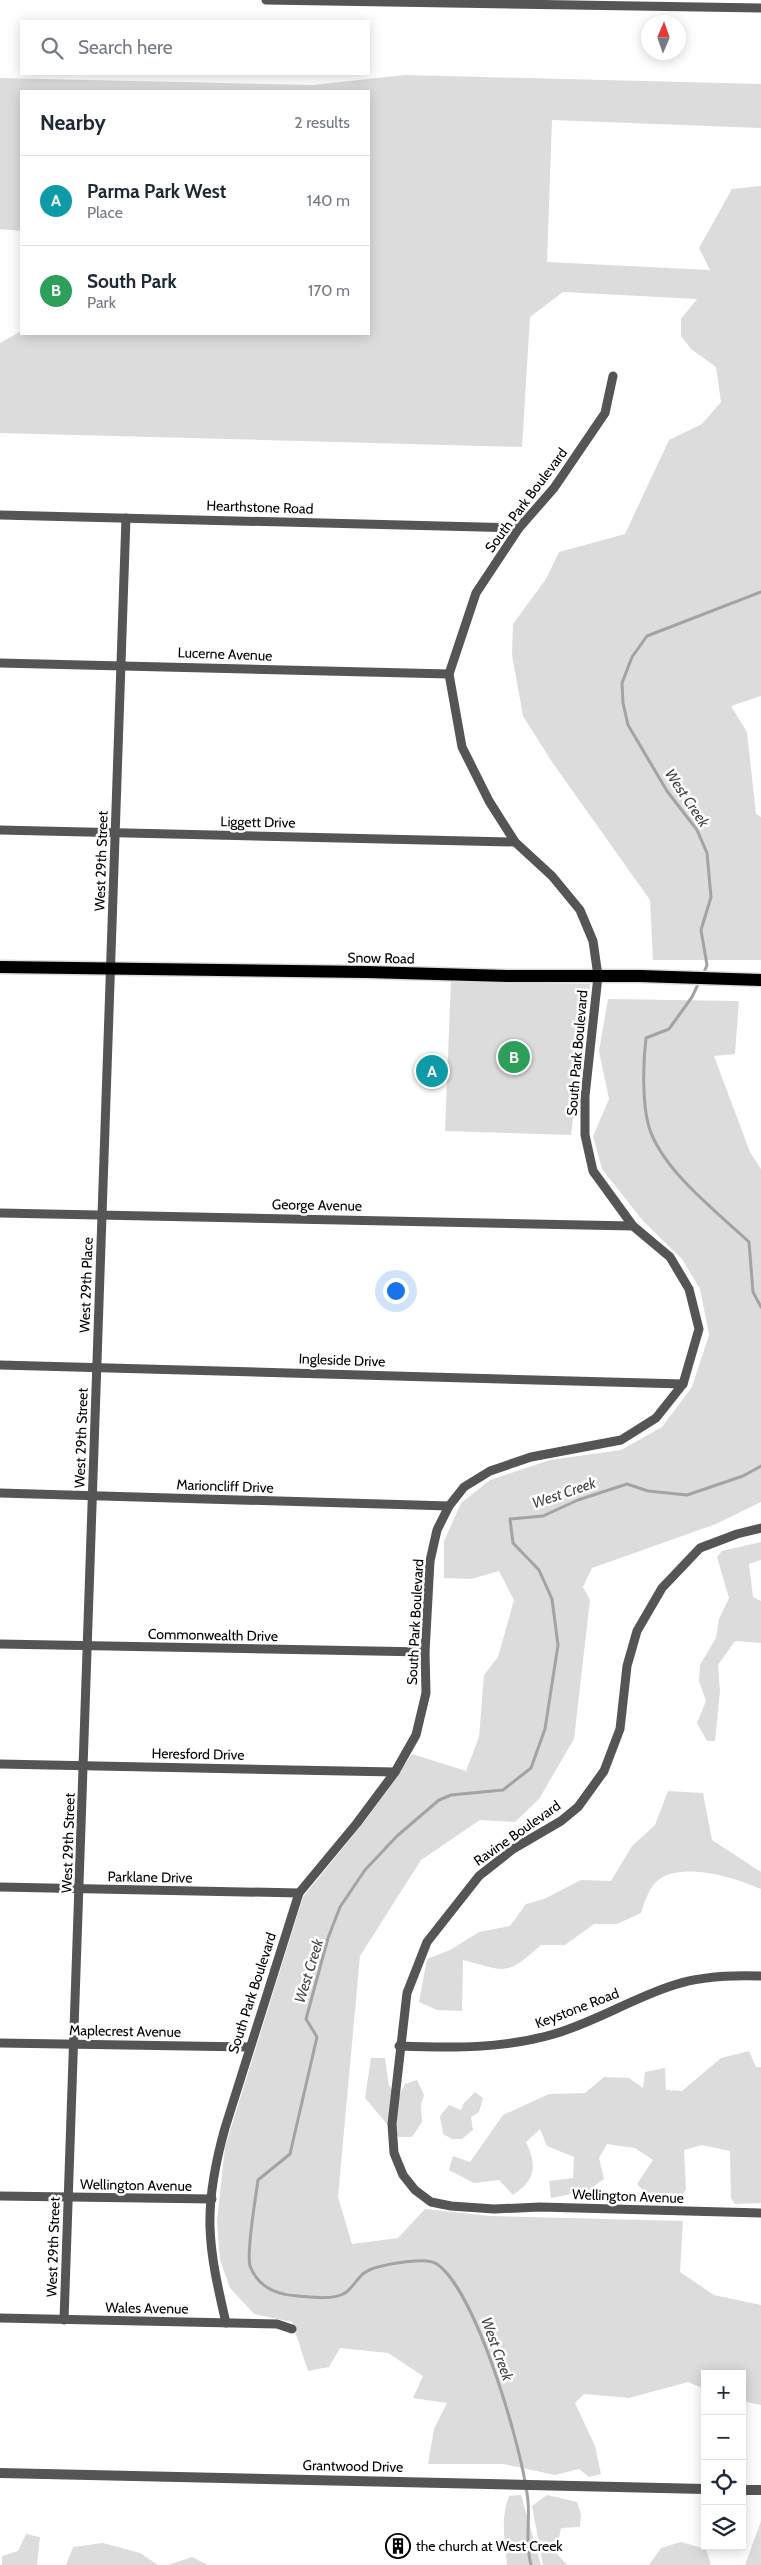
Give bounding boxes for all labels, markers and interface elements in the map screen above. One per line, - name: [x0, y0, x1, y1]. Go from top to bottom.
- north arrow: [641, 15, 686, 60]
- search box: [20, 20, 370, 75]
- icon: search: [38, 34, 66, 62]
- text: Search here: [78, 36, 172, 59]
- text: Nearby: [40, 110, 106, 135]
- text: 2 results: [294, 113, 350, 132]
- text: Parma Park West: [87, 180, 226, 203]
- text: A: [51, 191, 61, 210]
- text: 140 m: [307, 191, 350, 210]
- text: Place: [87, 203, 123, 222]
- text: South Park: [87, 270, 177, 293]
- text: B: [51, 281, 61, 300]
- text: 170 m: [308, 281, 350, 300]
- text: Park: [87, 293, 116, 312]
- street label: South Park Boulevard: [481, 444, 571, 556]
- street label: Hearthstone Road: [206, 496, 314, 518]
- street label: Lucerne Avenue: [177, 643, 273, 665]
- water label: West Creek: [661, 766, 713, 831]
- street label: West 29th Street: [90, 810, 112, 911]
- street label: Liggett Drive: [220, 812, 296, 832]
- street label: Snow Road: [347, 948, 415, 968]
- street label: South Park Boulevard: [563, 989, 591, 1117]
- pin: B: [498, 1038, 530, 1076]
- pin: A: [416, 1052, 448, 1090]
- street label: George Avenue: [272, 1195, 362, 1215]
- street label: West 29th Place: [75, 1237, 97, 1333]
- your location: [383, 1278, 409, 1304]
- street label: Ingleside Drive: [298, 1349, 386, 1371]
- street label: West 29th Street: [70, 1387, 92, 1488]
- water label: West Creek: [530, 1474, 599, 1512]
- street label: Marioncliff Drive: [176, 1475, 274, 1497]
- street label: South Park Boulevard: [403, 1558, 427, 1686]
- street label: Commonwealth Drive: [148, 1625, 278, 1645]
- street label: Heresford Drive: [151, 1744, 245, 1764]
- street label: West 29th Street: [57, 1792, 79, 1893]
- street label: Ravine Boulevard: [470, 1796, 564, 1870]
- street label: Parklane Drive: [107, 1867, 193, 1887]
- street label: South Park Boulevard: [224, 1930, 280, 2056]
- water label: West Creek: [291, 1936, 327, 2005]
- street label: Keystone Road: [533, 1984, 621, 2032]
- street label: Maplecrest Avenue: [69, 2021, 181, 2041]
- street label: Wellington Avenue: [80, 2175, 192, 2195]
- street label: Wellington Avenue: [572, 2185, 684, 2207]
- street label: West 29th Street: [42, 2196, 64, 2297]
- street label: Wales Avenue: [105, 2298, 189, 2318]
- water label: West Creek: [477, 2315, 517, 2384]
- map controls: [701, 2370, 746, 2550]
- button: +: [701, 2370, 746, 2415]
- button: −: [701, 2415, 746, 2460]
- street label: Grantwood Drive: [303, 2456, 403, 2476]
- button: locate: [701, 2460, 746, 2505]
- button: layers: [701, 2505, 746, 2550]
- building icon: the church at West Creek: [385, 2533, 411, 2559]
- place label: the church at West Creek: [416, 2537, 563, 2555]

